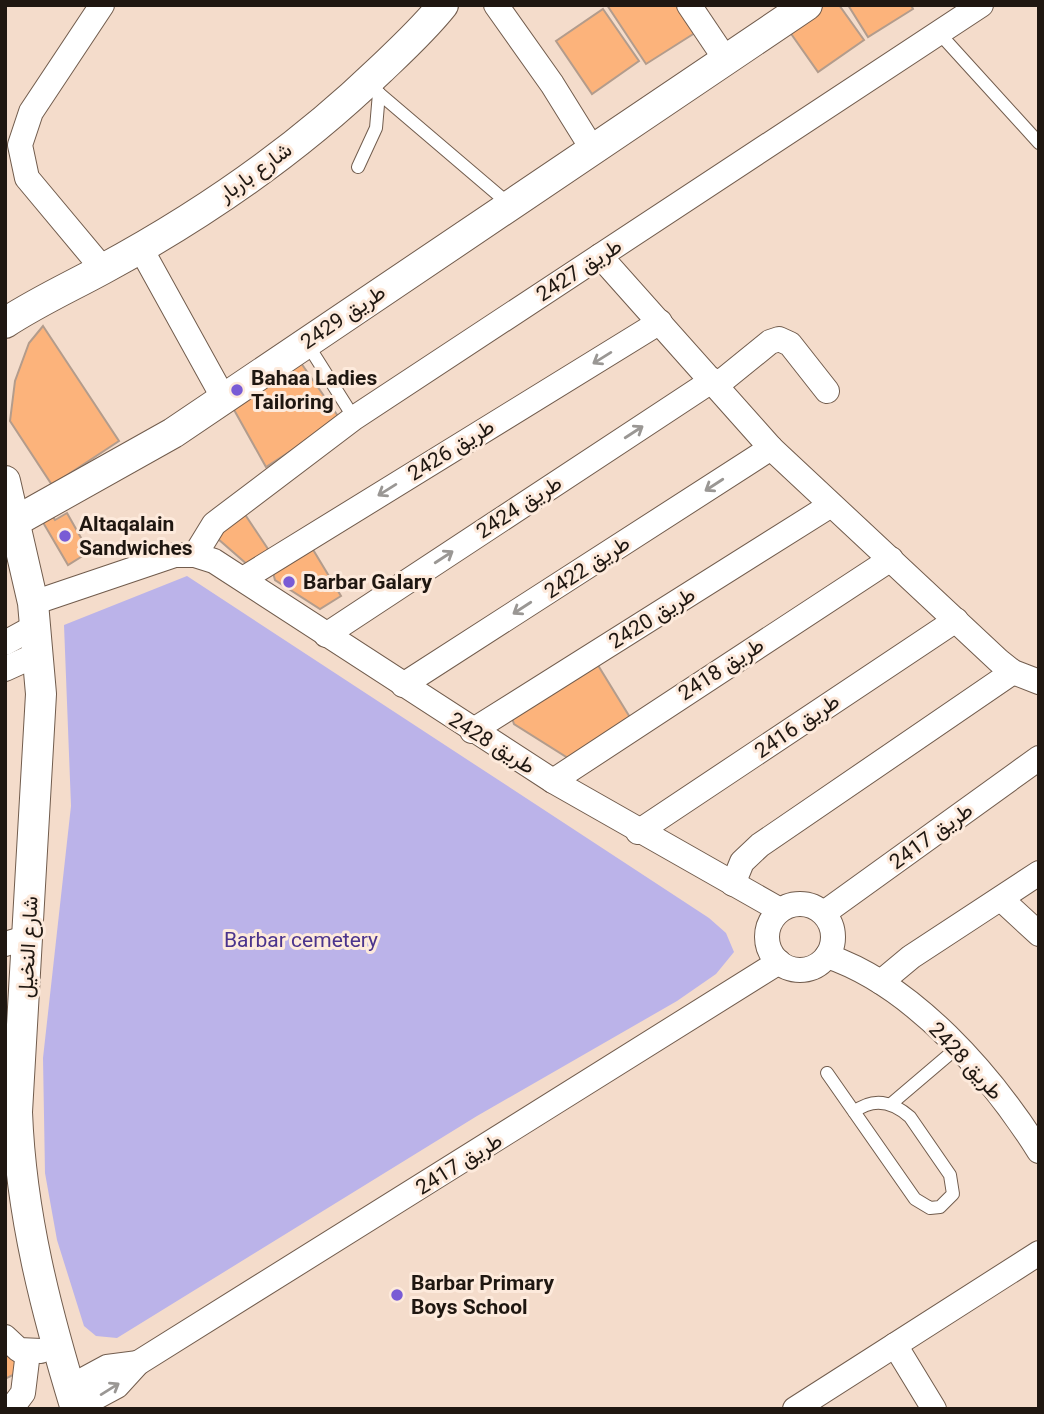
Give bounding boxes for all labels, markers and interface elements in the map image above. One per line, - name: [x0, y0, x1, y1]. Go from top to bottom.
- street label: شارع باربار: [213, 137, 297, 209]
- street label: طريق 2427: [532, 234, 627, 307]
- street label: طريق 2429: [296, 280, 390, 355]
- one-way arrow: [592, 351, 612, 365]
- place label: Bahaa Ladies Tailoring: [251, 366, 377, 414]
- marker: Bahaa Ladies Tailoring: [229, 382, 245, 398]
- street label: طريق 2426: [404, 414, 499, 487]
- one-way arrow: [624, 424, 643, 439]
- street label: طريق 2424: [472, 471, 567, 544]
- one-way arrow: [704, 478, 724, 492]
- one-way arrow: [378, 483, 398, 497]
- place label: Altaqalain Sandwiches: [79, 512, 193, 560]
- marker: Altaqalain Sandwiches: [57, 528, 73, 544]
- street label: طريق 2422: [540, 531, 635, 604]
- one-way arrow: [434, 550, 453, 564]
- place label: Barbar Galary: [303, 570, 433, 594]
- marker: Barbar Galary: [281, 574, 297, 590]
- street label: طريق 2420: [605, 582, 700, 655]
- one-way arrow: [513, 602, 533, 616]
- street label: طريق 2418: [674, 633, 769, 706]
- street label: طريق 2416: [750, 689, 844, 764]
- street label: طريق 2428: [444, 707, 539, 780]
- street label: طريق 2417: [885, 798, 978, 875]
- street label: شارع النخيل: [13, 895, 45, 999]
- park label: Barbar cemetery: [224, 928, 378, 952]
- street label: طريق 2428: [923, 1017, 1008, 1105]
- street label: طريق 2417: [412, 1128, 507, 1201]
- place label: Barbar Primary Boys School: [411, 1271, 554, 1319]
- marker: Barbar Primary Boys School: [389, 1287, 405, 1303]
- one-way arrow: [100, 1382, 119, 1397]

